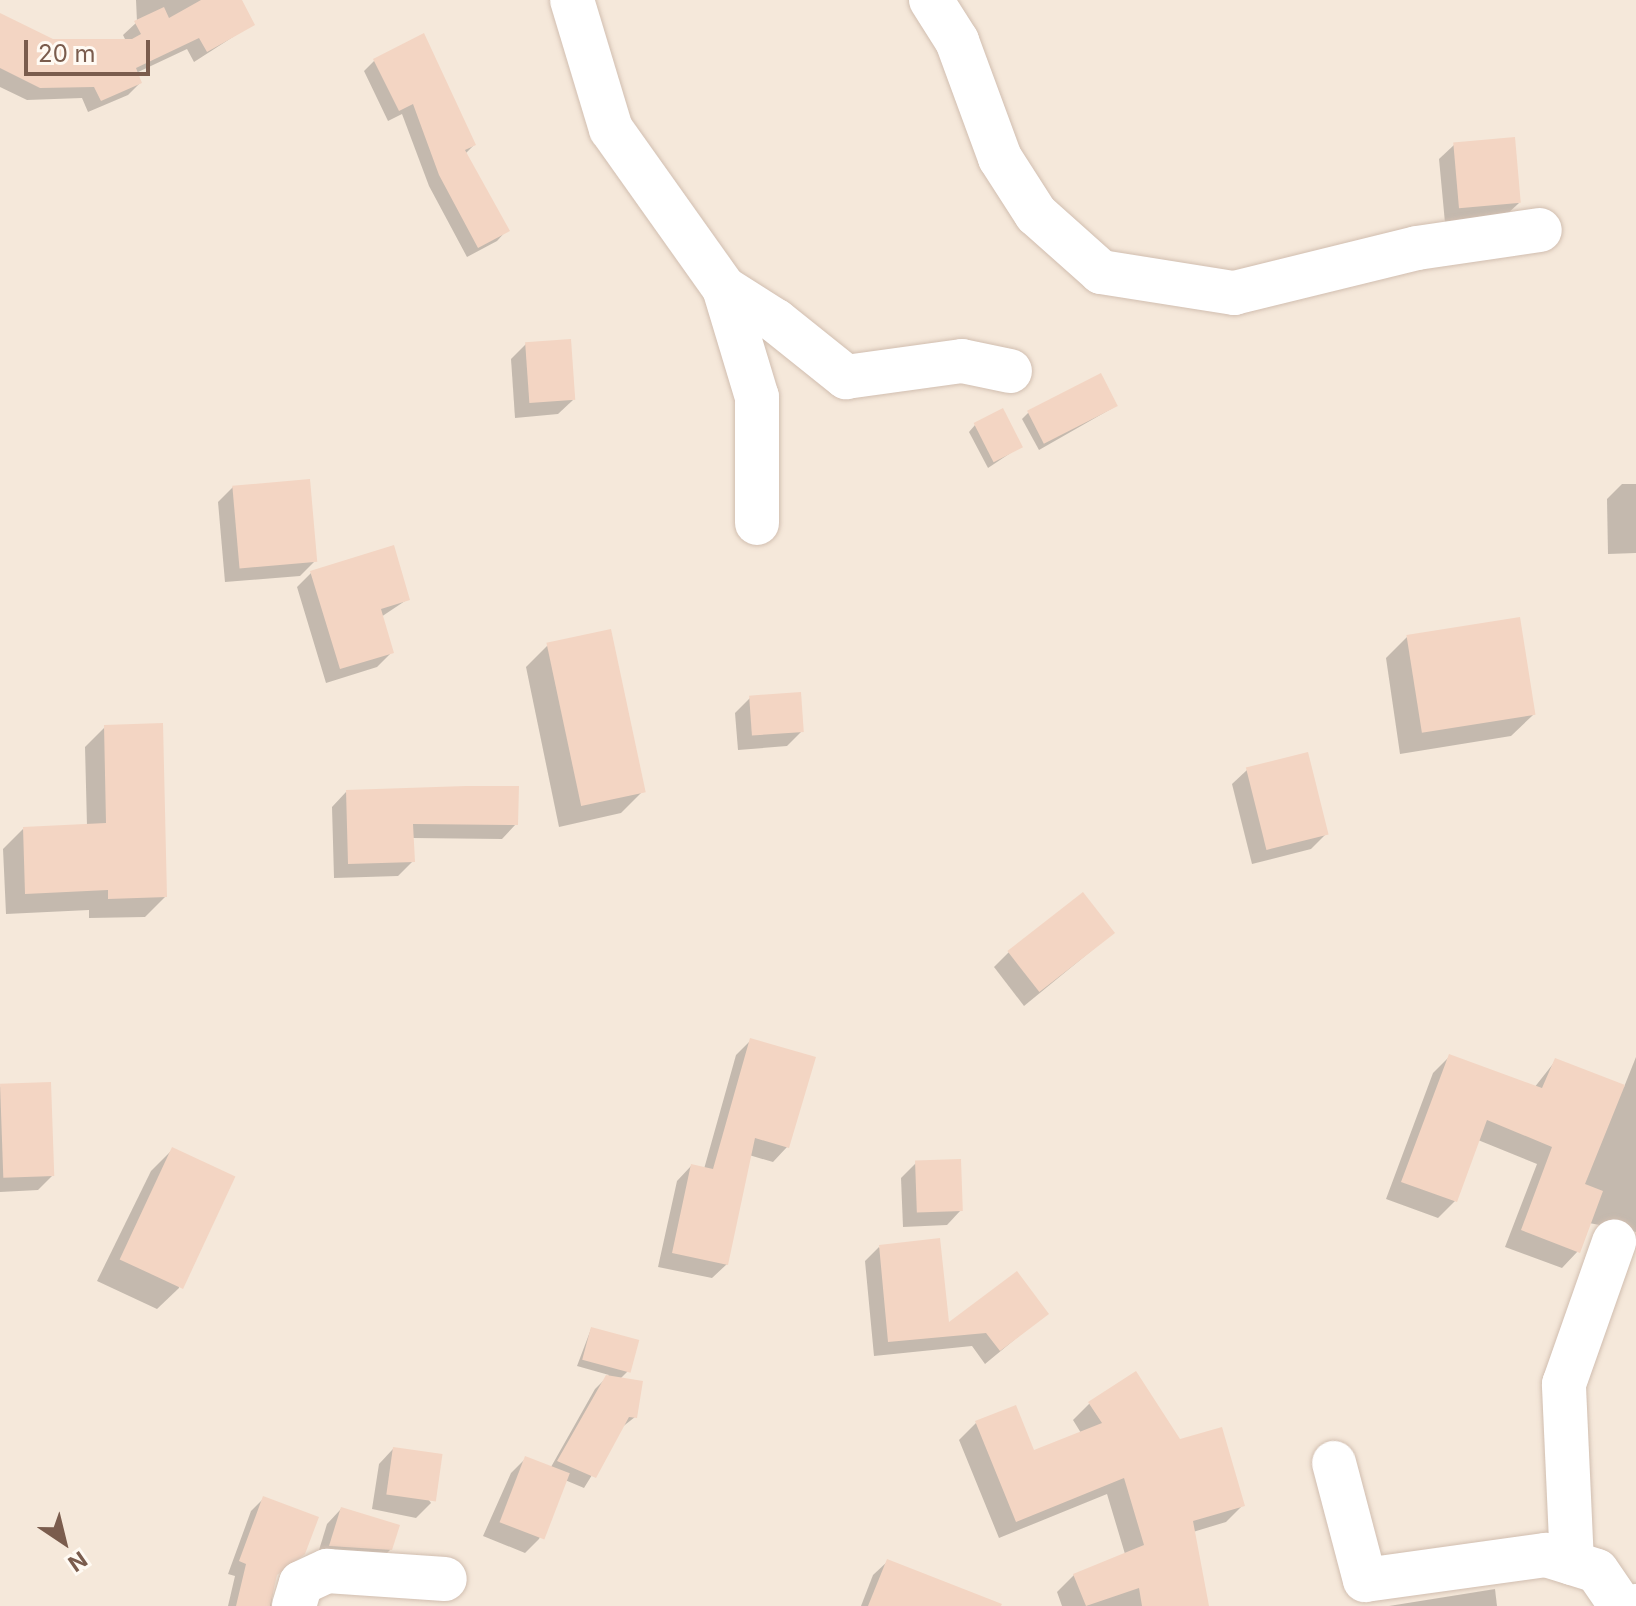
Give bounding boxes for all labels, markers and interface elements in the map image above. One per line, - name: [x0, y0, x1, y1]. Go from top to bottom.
- scale bar: [28, 24, 154, 74]
- text: 20 m: [38, 39, 96, 68]
- north arrow: [24, 1502, 104, 1582]
- text: N: [63, 1546, 92, 1577]

